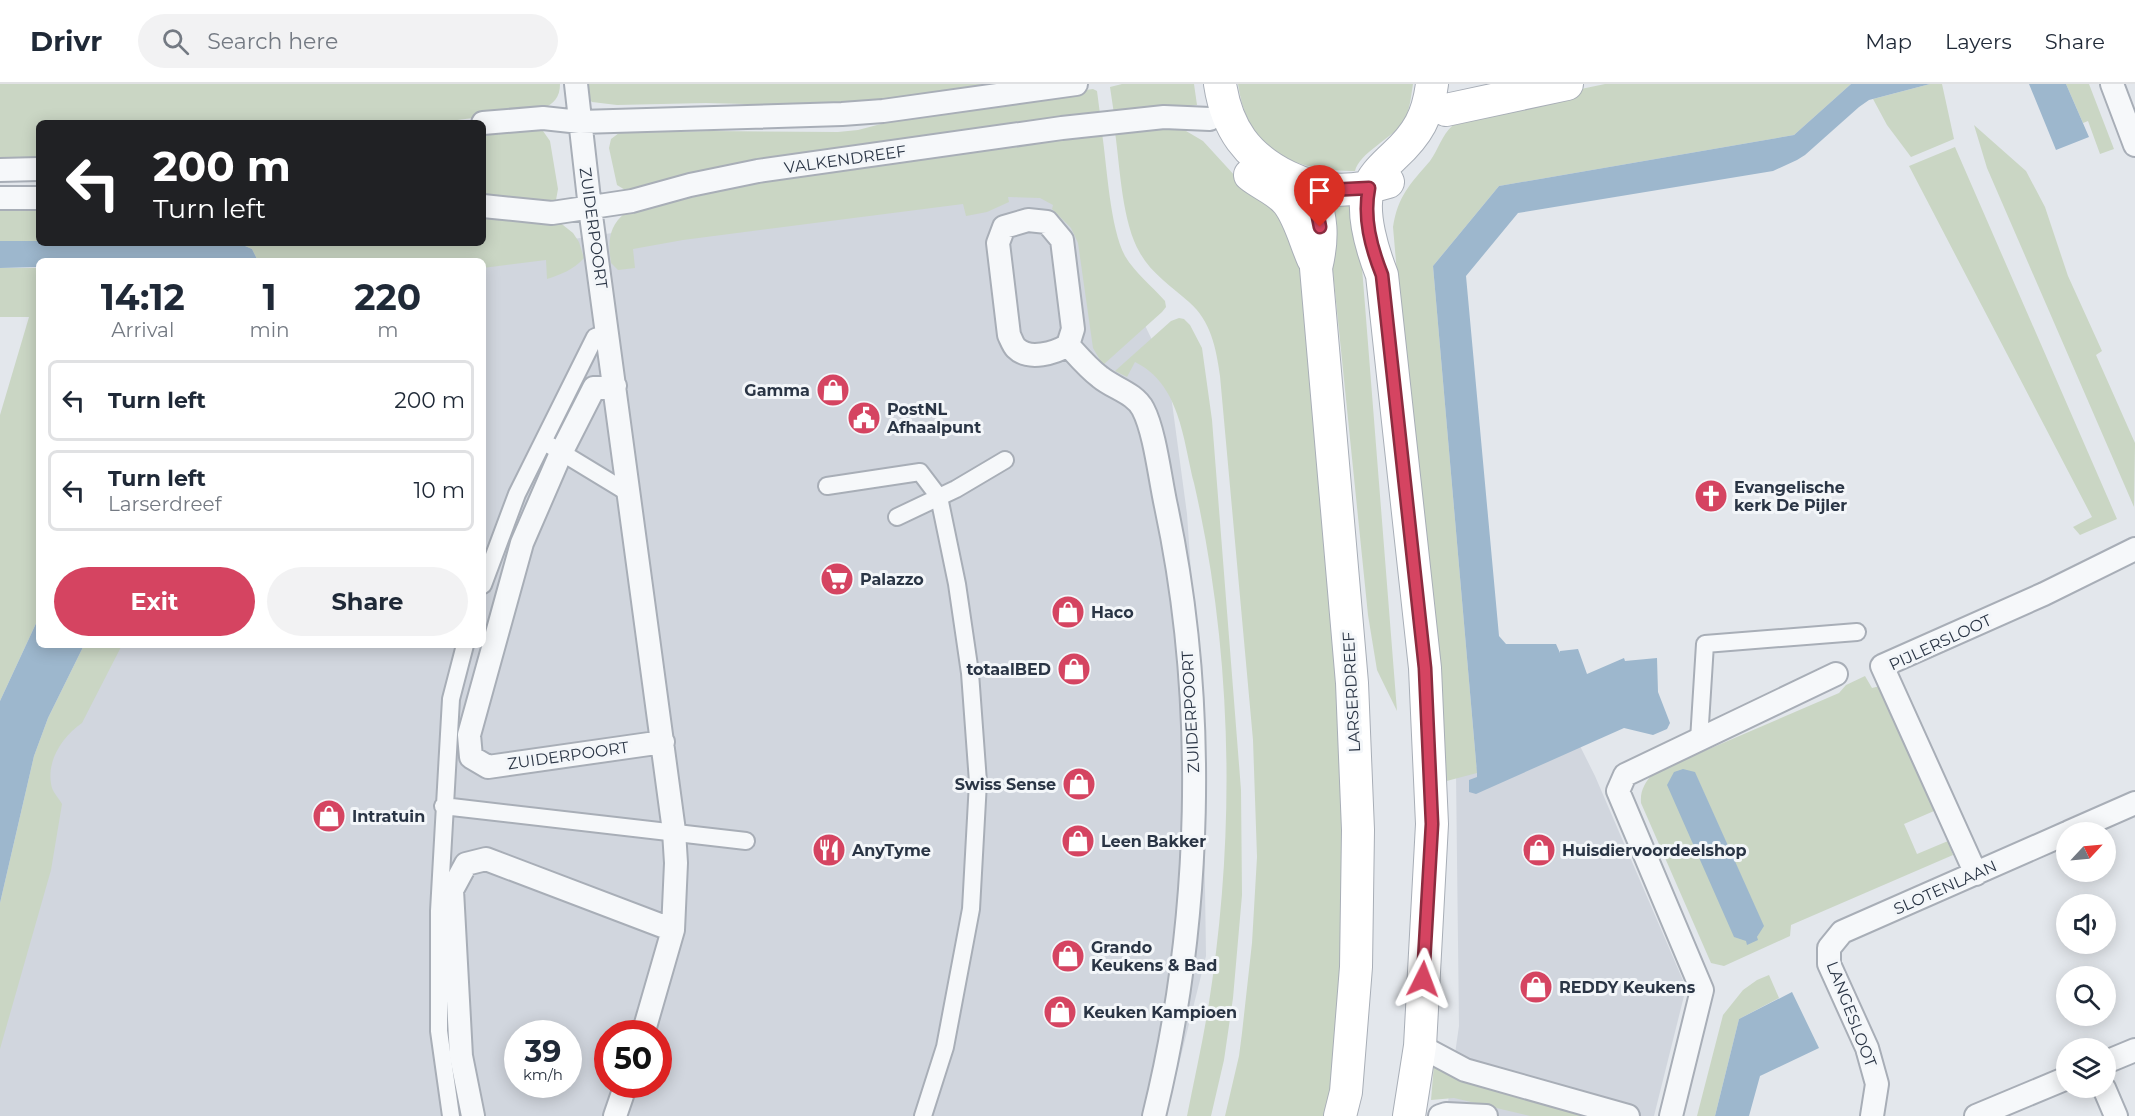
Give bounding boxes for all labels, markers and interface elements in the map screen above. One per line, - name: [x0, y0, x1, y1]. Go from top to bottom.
- search box: [138, 14, 558, 68]
- text: Drivr: [30, 24, 102, 58]
- icon: search: [159, 25, 192, 58]
- text: Search here: [207, 28, 338, 55]
- text: Map: [1865, 29, 1912, 54]
- text: Layers: [1945, 29, 2012, 54]
- text: Share: [2045, 29, 2105, 54]
- text: 200 m: [153, 140, 291, 192]
- street label: VALKENDREEF: [783, 142, 907, 177]
- icon: left: [54, 144, 132, 222]
- pin: [1294, 165, 1345, 227]
- street label: ZUIDERPOORT: [576, 166, 612, 291]
- icon: arrive: [1303, 174, 1336, 207]
- text: Turn left: [153, 192, 266, 225]
- text: 14:12: [101, 275, 185, 319]
- text: 1: [262, 275, 277, 319]
- text: 220: [354, 275, 421, 319]
- text: Arrival: [111, 318, 174, 342]
- text: min: [249, 318, 290, 342]
- text: m: [377, 318, 398, 342]
- shop icon: Gamma: [815, 372, 851, 408]
- place label: Gamma: [744, 381, 810, 400]
- icon: left: [57, 384, 90, 417]
- text: Turn left: [108, 387, 206, 414]
- text: 200 m: [394, 387, 465, 414]
- public building icon: PostNL Afhaalpunt: [846, 400, 882, 436]
- place label: PostNL Afhaalpunt: [886, 400, 981, 437]
- text: Turn left: [108, 465, 206, 492]
- icon: left: [57, 474, 90, 507]
- text: 10 m: [413, 477, 465, 504]
- church icon: Evangelische kerk De Pijler: [1693, 478, 1729, 514]
- place label: Evangelische kerk De Pijler: [1734, 478, 1847, 515]
- text: Larserdreef: [108, 492, 221, 516]
- supermarket icon: Palazzo: [819, 561, 855, 597]
- button: Exit: [54, 567, 255, 636]
- button: Share: [267, 567, 468, 636]
- place label: Palazzo: [860, 570, 924, 589]
- shop icon: Haco: [1050, 594, 1086, 630]
- place label: Haco: [1091, 603, 1134, 622]
- street label: PIJLERSLOOT: [1886, 610, 1995, 674]
- street label: LARSERDREEF: [1339, 631, 1364, 753]
- street label: ZUIDERPOORT: [1178, 650, 1203, 774]
- shop icon: totaalBED: [1056, 651, 1092, 687]
- place label: totaalBED: [966, 660, 1051, 679]
- street label: ZUIDERPOORT: [506, 737, 631, 773]
- shop icon: Swiss Sense: [1061, 766, 1097, 802]
- place label: Swiss Sense: [955, 775, 1056, 794]
- shop icon: Intratuin: [311, 798, 347, 834]
- place label: Intratuin: [352, 807, 425, 826]
- north arrow: [2056, 822, 2116, 882]
- map controls: [2056, 822, 2116, 1098]
- shop icon: Leen Bakker: [1060, 823, 1096, 859]
- restaurant icon: AnyTyme: [811, 832, 847, 868]
- place label: Leen Bakker: [1101, 832, 1206, 851]
- shop icon: Huisdiervoordeelshop: [1521, 832, 1557, 868]
- place label: AnyTyme: [851, 841, 931, 860]
- place label: Huisdiervoordeelshop: [1562, 841, 1747, 860]
- street label: SLOTENLAAN: [1891, 856, 2000, 919]
- button: sound: [2056, 894, 2116, 954]
- shop icon: Grando Keukens & Bad: [1050, 938, 1086, 974]
- place label: Grando Keukens & Bad: [1091, 938, 1217, 975]
- position arrow: [1391, 947, 1455, 1011]
- street label: LANGESLOOT: [1823, 959, 1881, 1071]
- button: search: [2056, 966, 2116, 1026]
- shop icon: REDDY Keukens: [1518, 969, 1554, 1005]
- place label: REDDY Keukens: [1559, 978, 1696, 997]
- shop icon: Keuken Kampioen: [1042, 994, 1078, 1030]
- place label: Keuken Kampioen: [1083, 1003, 1237, 1022]
- speed limit sign: 50: [594, 1020, 672, 1098]
- text: 39: [525, 1033, 561, 1070]
- button: layers: [2056, 1038, 2116, 1098]
- text: km/h: [523, 1065, 563, 1084]

